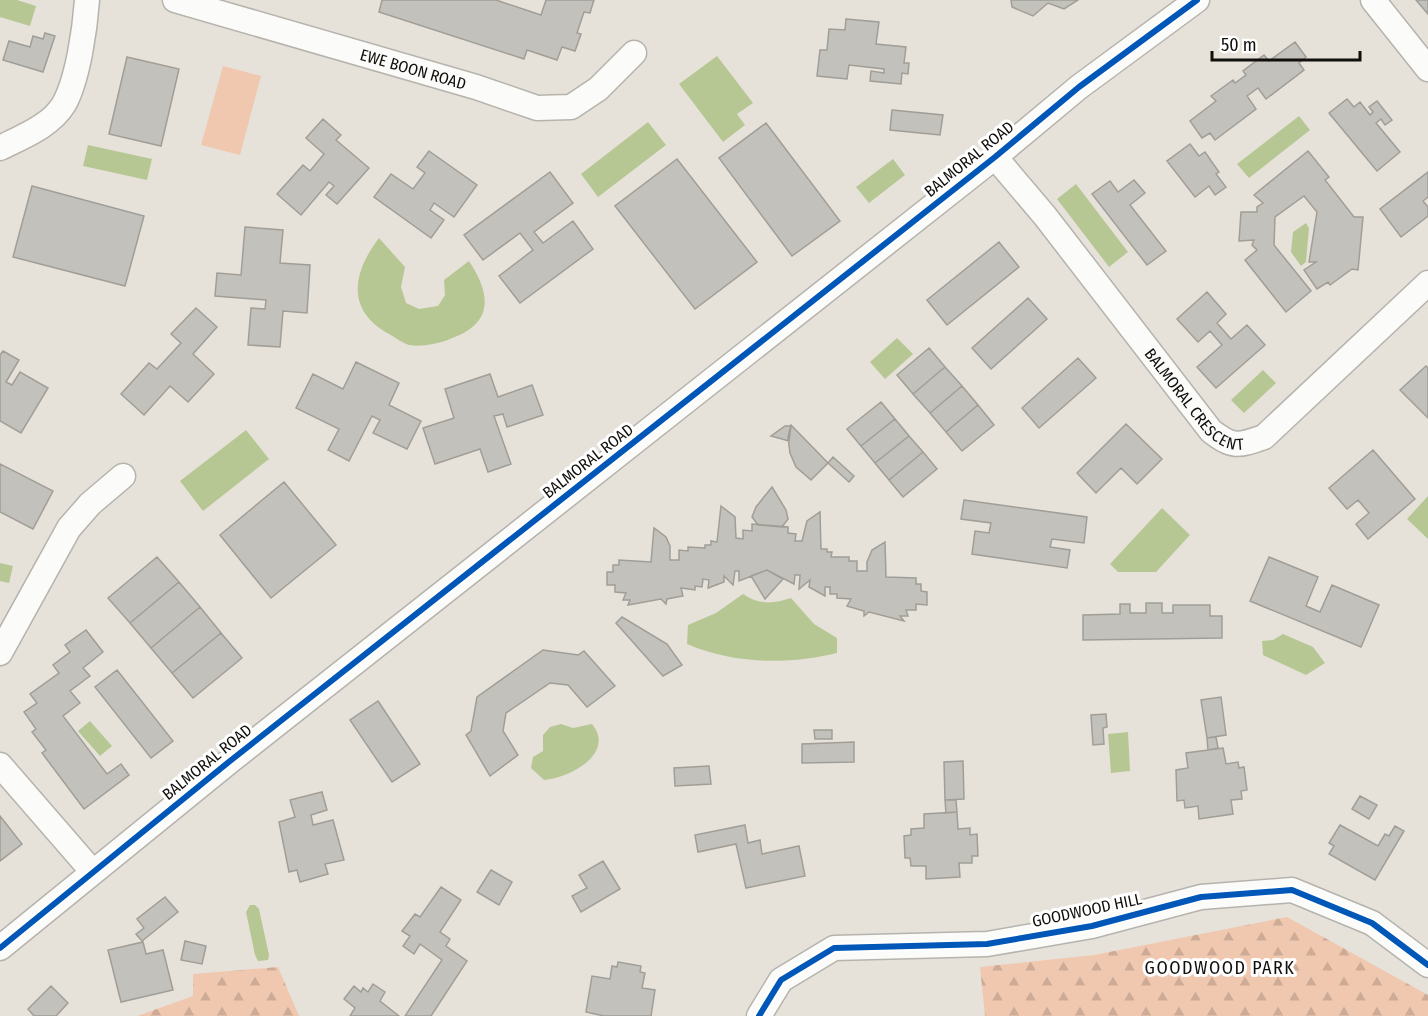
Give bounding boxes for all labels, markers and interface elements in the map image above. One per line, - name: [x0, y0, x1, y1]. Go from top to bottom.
- scale bar: [1212, 24, 1360, 62]
- text: 50 m: [1221, 34, 1257, 56]
- street label: EWE BOON ROAD: [358, 45, 468, 93]
- street label: BALMORAL ROAD: [920, 117, 1018, 201]
- street label: BALMORAL CRESCENT: [1141, 344, 1245, 453]
- street label: BALMORAL ROAD: [539, 420, 637, 502]
- street label: BALMORAL ROAD: [158, 720, 256, 804]
- street label: GOODWOOD HILL: [1030, 889, 1144, 931]
- district label: GOODWOOD PARK: [1145, 957, 1295, 979]

